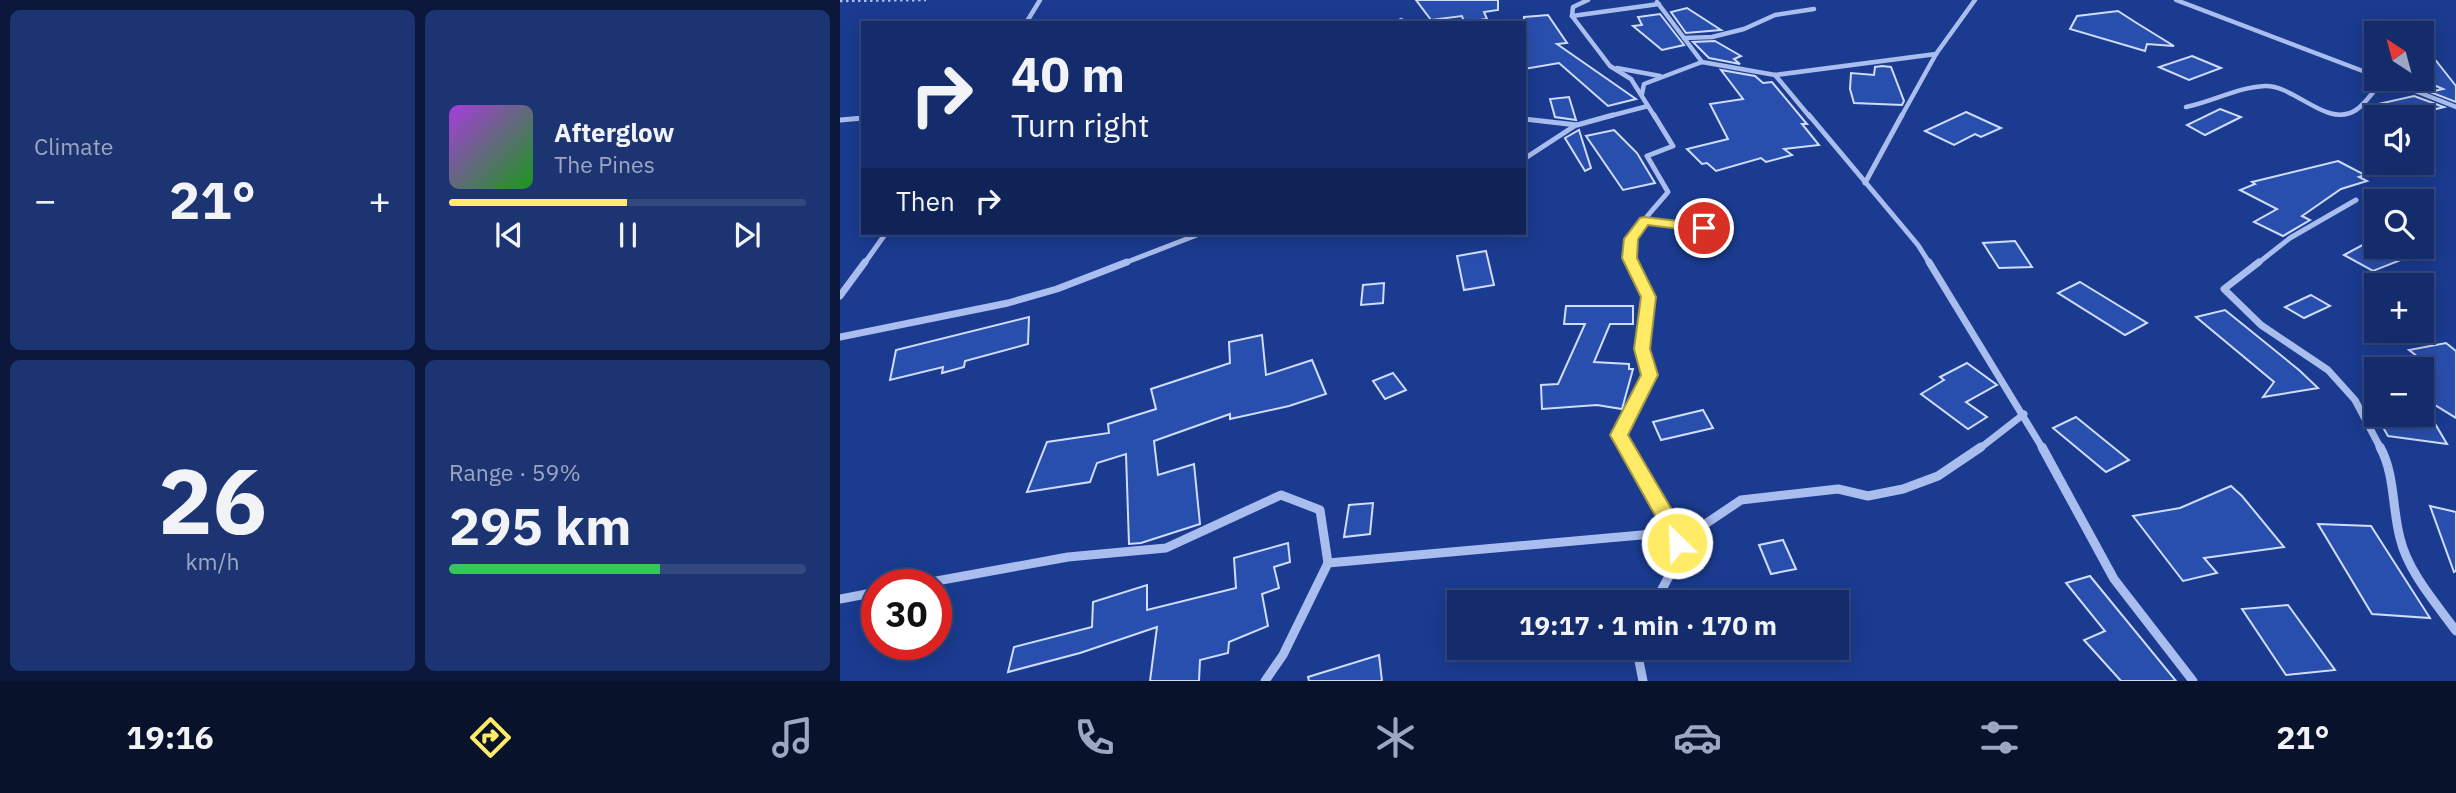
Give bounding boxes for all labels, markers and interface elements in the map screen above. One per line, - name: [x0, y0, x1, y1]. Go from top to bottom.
- north arrow: [2364, 21, 2434, 91]
- map controls: [2364, 21, 2434, 427]
- text: 40 m: [1011, 42, 1125, 105]
- icon: right: [896, 49, 987, 140]
- text: Turn right: [1011, 104, 1149, 146]
- button: sound: [2364, 105, 2434, 175]
- text: Afterglow: [554, 115, 674, 149]
- text: Climate: [34, 131, 113, 161]
- text: The Pines: [554, 149, 655, 179]
- text: 21°: [169, 166, 256, 233]
- text: −: [34, 175, 57, 224]
- text: +: [368, 175, 391, 224]
- icon: right: [969, 182, 1007, 220]
- text: Then: [896, 184, 955, 218]
- button: search: [2364, 189, 2434, 259]
- pin: [1674, 198, 1734, 258]
- icon: arrive: [1685, 209, 1723, 247]
- icon: previous: [490, 216, 528, 254]
- icon: pause: [609, 216, 647, 254]
- icon: next: [728, 216, 766, 254]
- button: +: [2364, 273, 2434, 343]
- button: −: [2364, 357, 2434, 427]
- text: 26: [158, 441, 267, 559]
- text: Range · 59%: [449, 457, 581, 487]
- text: 295 km: [449, 492, 631, 559]
- position arrow: [1640, 506, 1714, 580]
- text: km/h: [185, 546, 240, 576]
- speed limit sign: 30: [861, 569, 952, 660]
- text: 19:17 · 1 min · 170 m: [1519, 608, 1777, 642]
- icon: directions: [466, 713, 515, 762]
- icon: music: [768, 713, 817, 762]
- icon: phone: [1070, 713, 1119, 762]
- icon: climate: [1371, 713, 1420, 762]
- icon: car: [1673, 713, 1722, 762]
- icon: filters: [1975, 713, 2024, 762]
- text: 19:16: [126, 716, 214, 758]
- text: 21°: [2276, 716, 2330, 758]

